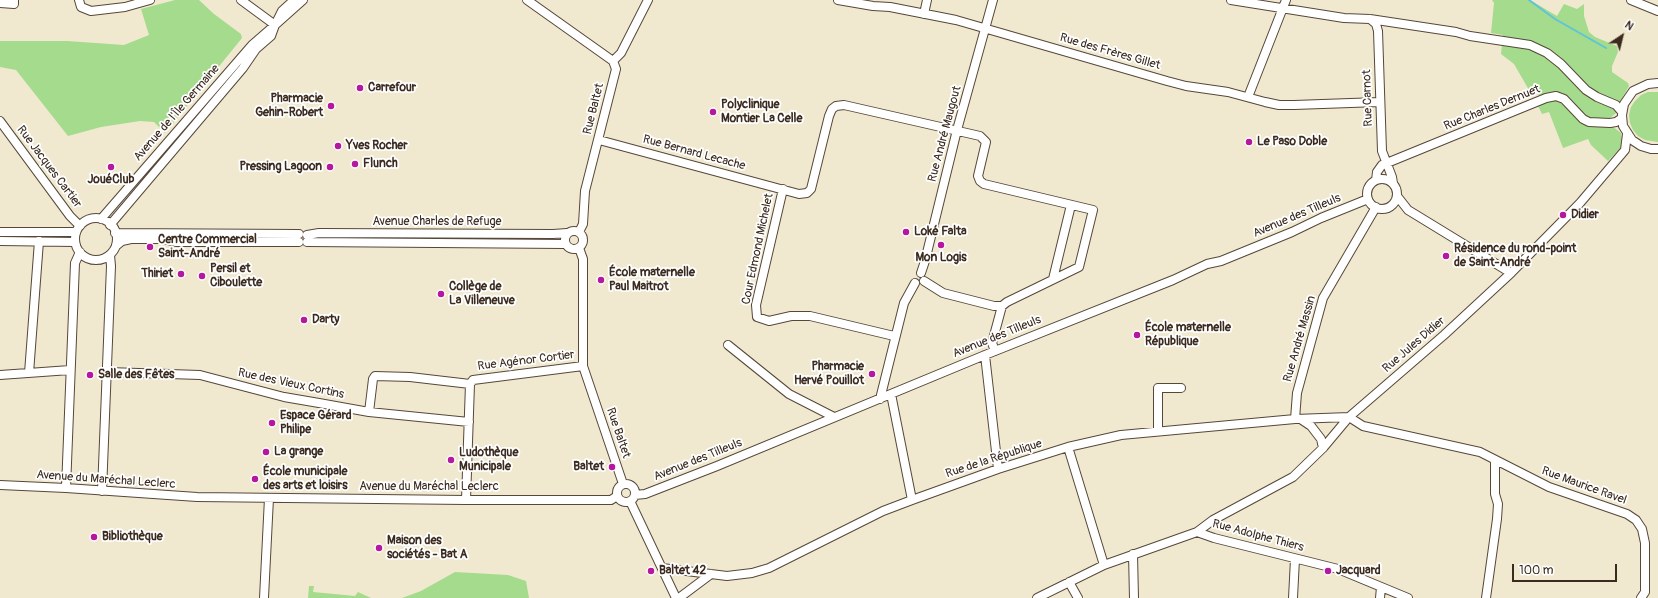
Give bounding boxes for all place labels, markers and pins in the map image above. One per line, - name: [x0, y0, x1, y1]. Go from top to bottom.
- place label: Carrefour: [368, 81, 416, 95]
- marker: Carrefour: [355, 83, 365, 93]
- place label: Pharmacie Gehin-Robert: [255, 92, 323, 120]
- place label: Polyclinique Montier La Celle: [721, 98, 802, 126]
- marker: Pharmacie Gehin-Robert: [326, 101, 336, 111]
- marker: Polyclinique Montier La Celle: [708, 107, 718, 117]
- place label: Le Paso Doble: [1257, 135, 1327, 149]
- marker: Le Paso Doble: [1244, 137, 1254, 147]
- place label: Yves Rocher: [346, 139, 408, 153]
- marker: Yves Rocher: [333, 141, 343, 151]
- place label: Flunch: [363, 157, 398, 171]
- marker: Flunch: [350, 159, 360, 169]
- place label: Pressing Lagoon: [240, 160, 322, 174]
- marker: JouéClub: [106, 162, 116, 172]
- marker: Pressing Lagoon: [325, 162, 335, 172]
- place label: JouéClub: [88, 173, 134, 187]
- place label: Didier: [1571, 208, 1599, 222]
- marker: Didier: [1558, 210, 1568, 220]
- place label: Loké Falta: [914, 225, 967, 239]
- marker: Loké Falta: [901, 227, 911, 237]
- place label: Centre Commercial Saint-André: [158, 233, 257, 261]
- marker: Mon Logis: [936, 240, 946, 250]
- marker: Centre Commercial Saint-André: [145, 242, 155, 252]
- place label: Résidence du rond-point de Saint-André: [1454, 242, 1576, 270]
- place label: Mon Logis: [915, 251, 967, 265]
- marker: Résidence du rond-point de Saint-André: [1441, 251, 1451, 261]
- place label: Persil et Ciboulette: [210, 262, 262, 290]
- place label: École maternelle Paul Maitrot: [609, 266, 695, 294]
- place label: Thiriet: [141, 267, 173, 281]
- marker: Thiriet: [176, 269, 186, 279]
- marker: Persil et Ciboulette: [197, 271, 207, 281]
- marker: École maternelle Paul Maitrot: [596, 275, 606, 285]
- place label: Collège de La Villeneuve: [449, 280, 515, 308]
- marker: Collège de La Villeneuve: [436, 289, 446, 299]
- place label: Darty: [312, 313, 339, 327]
- marker: Darty: [299, 315, 309, 325]
- place label: École maternelle République: [1145, 321, 1231, 349]
- marker: École maternelle République: [1132, 330, 1142, 340]
- place label: Pharmacie Hervé Pouillot: [794, 360, 864, 388]
- place label: Salle des Fêtes: [98, 368, 174, 382]
- marker: Pharmacie Hervé Pouillot: [867, 369, 877, 379]
- marker: Salle des Fêtes: [85, 370, 95, 380]
- place label: Espace Gérard Philipe: [280, 409, 352, 437]
- marker: Espace Gérard Philipe: [267, 418, 277, 428]
- place label: La grange: [274, 445, 323, 459]
- place label: Ludothèque Municipale: [459, 446, 518, 474]
- marker: La grange: [261, 447, 271, 457]
- marker: Ludothèque Municipale: [446, 455, 456, 465]
- place label: Baltet: [573, 460, 604, 474]
- marker: Baltet: [607, 462, 617, 472]
- place label: École municipale des arts et loisirs: [263, 465, 348, 493]
- marker: École municipale des arts et loisirs: [250, 474, 260, 484]
- place label: Bibliothèque: [102, 530, 163, 544]
- marker: Bibliothèque: [89, 532, 99, 542]
- place label: Maison des sociétés - Bat A: [387, 534, 468, 562]
- marker: Maison des sociétés - Bat A: [374, 543, 384, 553]
- place label: Baltet 42: [659, 564, 706, 578]
- place label: Jacquard: [1336, 564, 1381, 578]
- marker: Baltet 42: [646, 566, 656, 576]
- marker: Jacquard: [1323, 566, 1333, 576]

